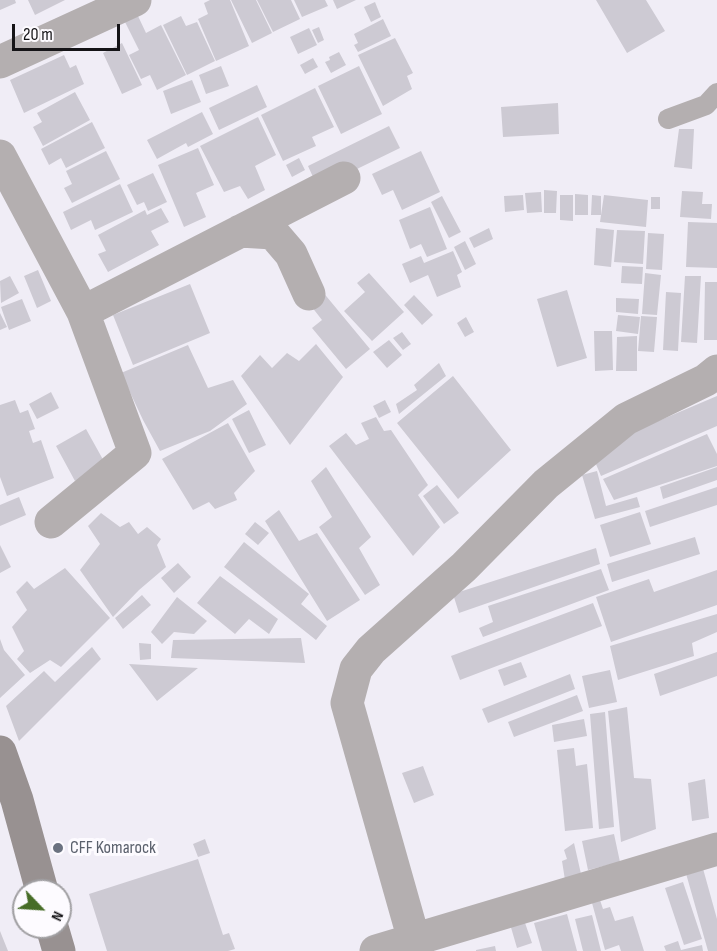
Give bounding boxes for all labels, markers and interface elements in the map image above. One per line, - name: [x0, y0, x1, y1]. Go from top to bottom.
- scale bar: [15, 12, 123, 50]
- text: 20 m: [23, 24, 53, 45]
- place label: CFF Komarock: [70, 837, 156, 859]
- marker: CFF Komarock: [51, 841, 65, 855]
- north arrow: [12, 879, 72, 939]
- text: N: [47, 908, 67, 924]

